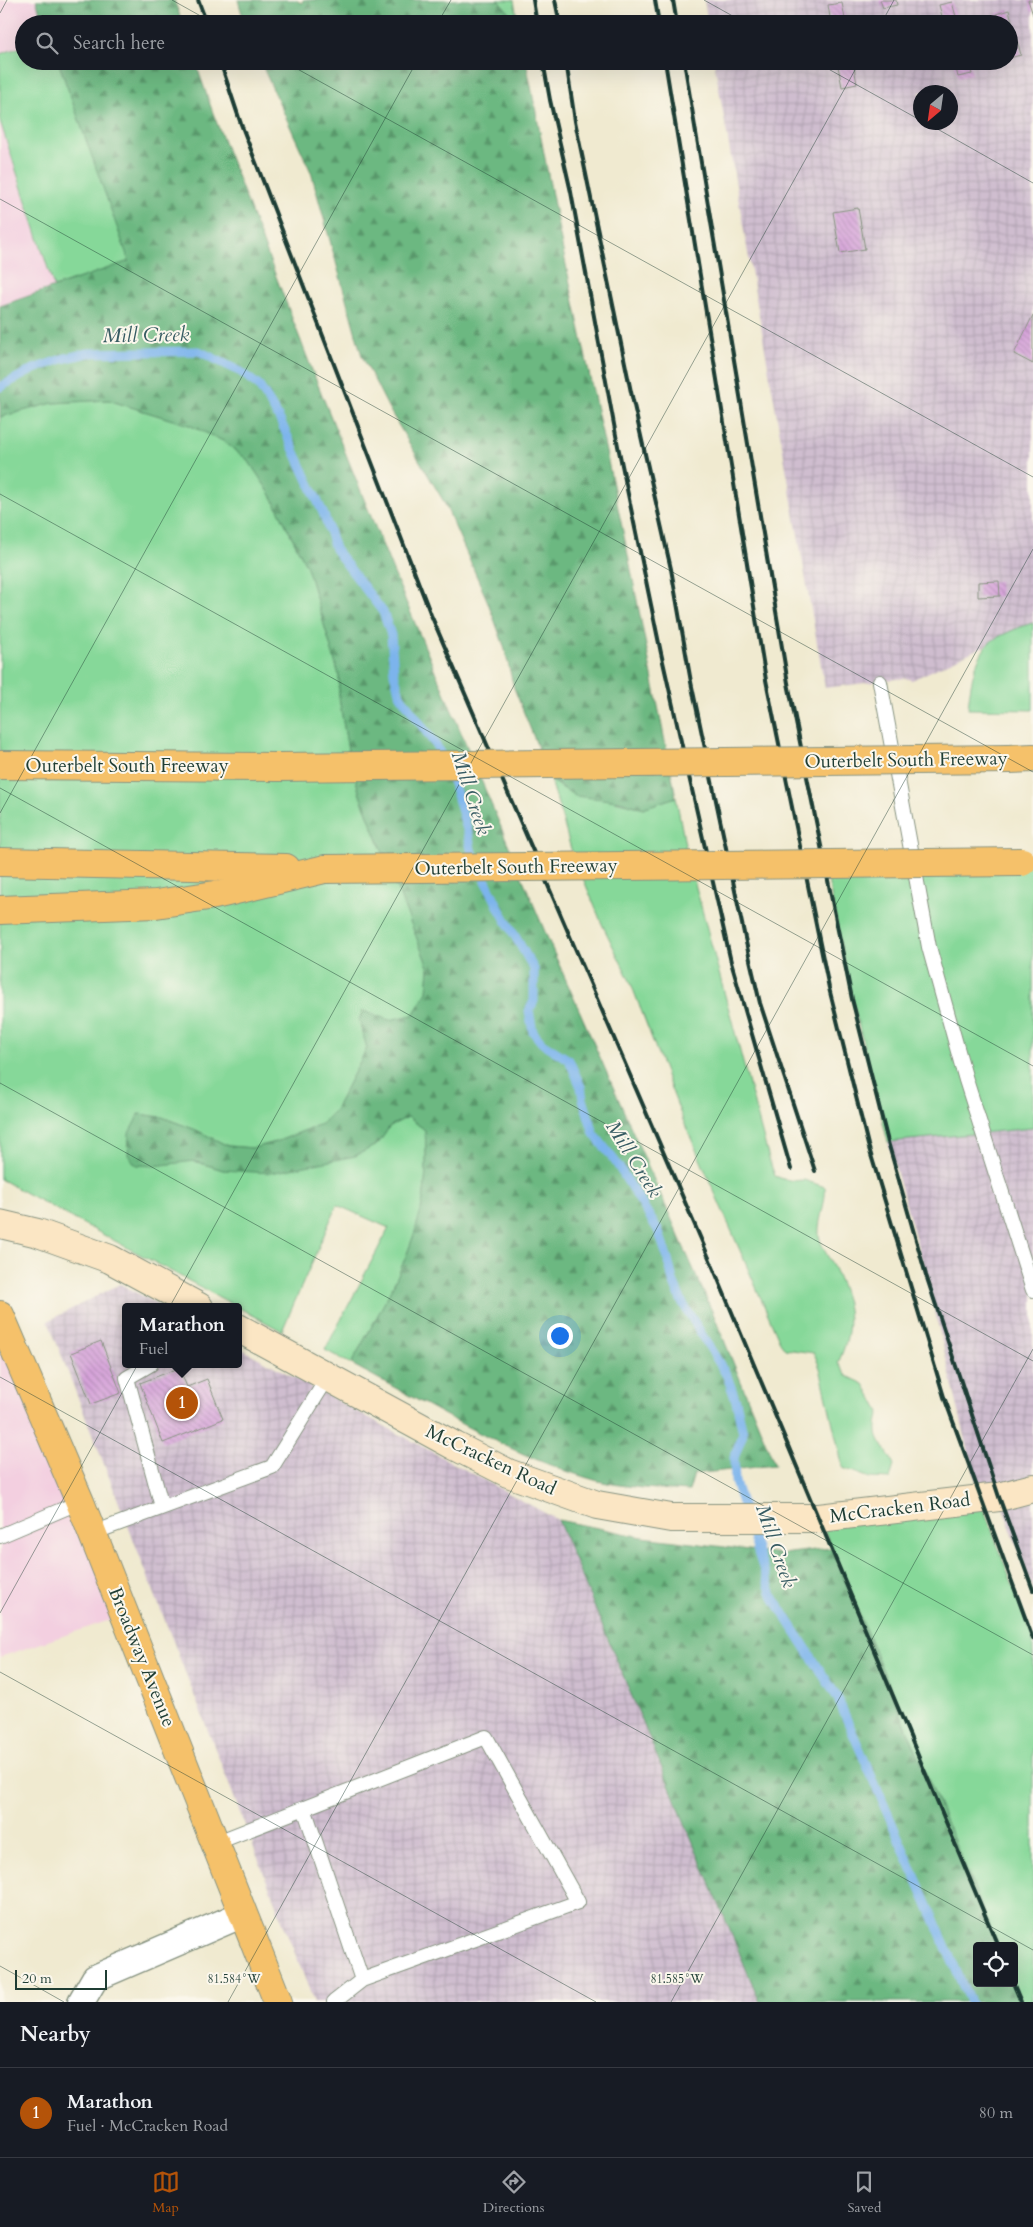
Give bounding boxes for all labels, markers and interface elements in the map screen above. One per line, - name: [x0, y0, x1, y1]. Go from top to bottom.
- search box: [15, 15, 1018, 70]
- icon: search: [33, 29, 61, 57]
- text: Search here: [73, 30, 165, 56]
- north arrow: [913, 85, 958, 130]
- water label: Mill Creek: [102, 321, 190, 349]
- street label: Outerbelt South Freeway: [804, 745, 1008, 775]
- water label: Mill Creek: [445, 748, 497, 839]
- street label: Outerbelt South Freeway: [25, 753, 229, 779]
- street label: Outerbelt South Freeway: [414, 852, 618, 882]
- water label: Mill Creek: [600, 1115, 668, 1203]
- popup: [122, 1303, 242, 1368]
- text: Marathon: [139, 1312, 225, 1338]
- your location: [547, 1323, 573, 1349]
- text: Fuel: [139, 1338, 168, 1360]
- pin: 1: [166, 1384, 198, 1422]
- street label: McCracken Road: [421, 1418, 561, 1502]
- street label: McCracken Road: [828, 1486, 972, 1530]
- water label: Mill Creek: [749, 1501, 803, 1591]
- street label: Broadway Avenue: [102, 1583, 182, 1731]
- map controls: [973, 1942, 1018, 1987]
- button: locate: [973, 1942, 1018, 1987]
- scale bar: [15, 1967, 108, 1990]
- text: 20 m: [22, 1969, 52, 1988]
- text: 81.584°W: [207, 1971, 261, 1987]
- text: 81.585°W: [650, 1971, 704, 1987]
- text: Nearby: [20, 2020, 91, 2049]
- text: Marathon: [67, 2089, 153, 2115]
- text: 1: [32, 2102, 40, 2124]
- text: 80 m: [979, 2102, 1013, 2124]
- text: Fuel · McCracken Road: [67, 2115, 228, 2137]
- tab: Map: [152, 2168, 180, 2217]
- tab: Directions: [483, 2168, 544, 2217]
- tab: Saved: [847, 2168, 881, 2217]

